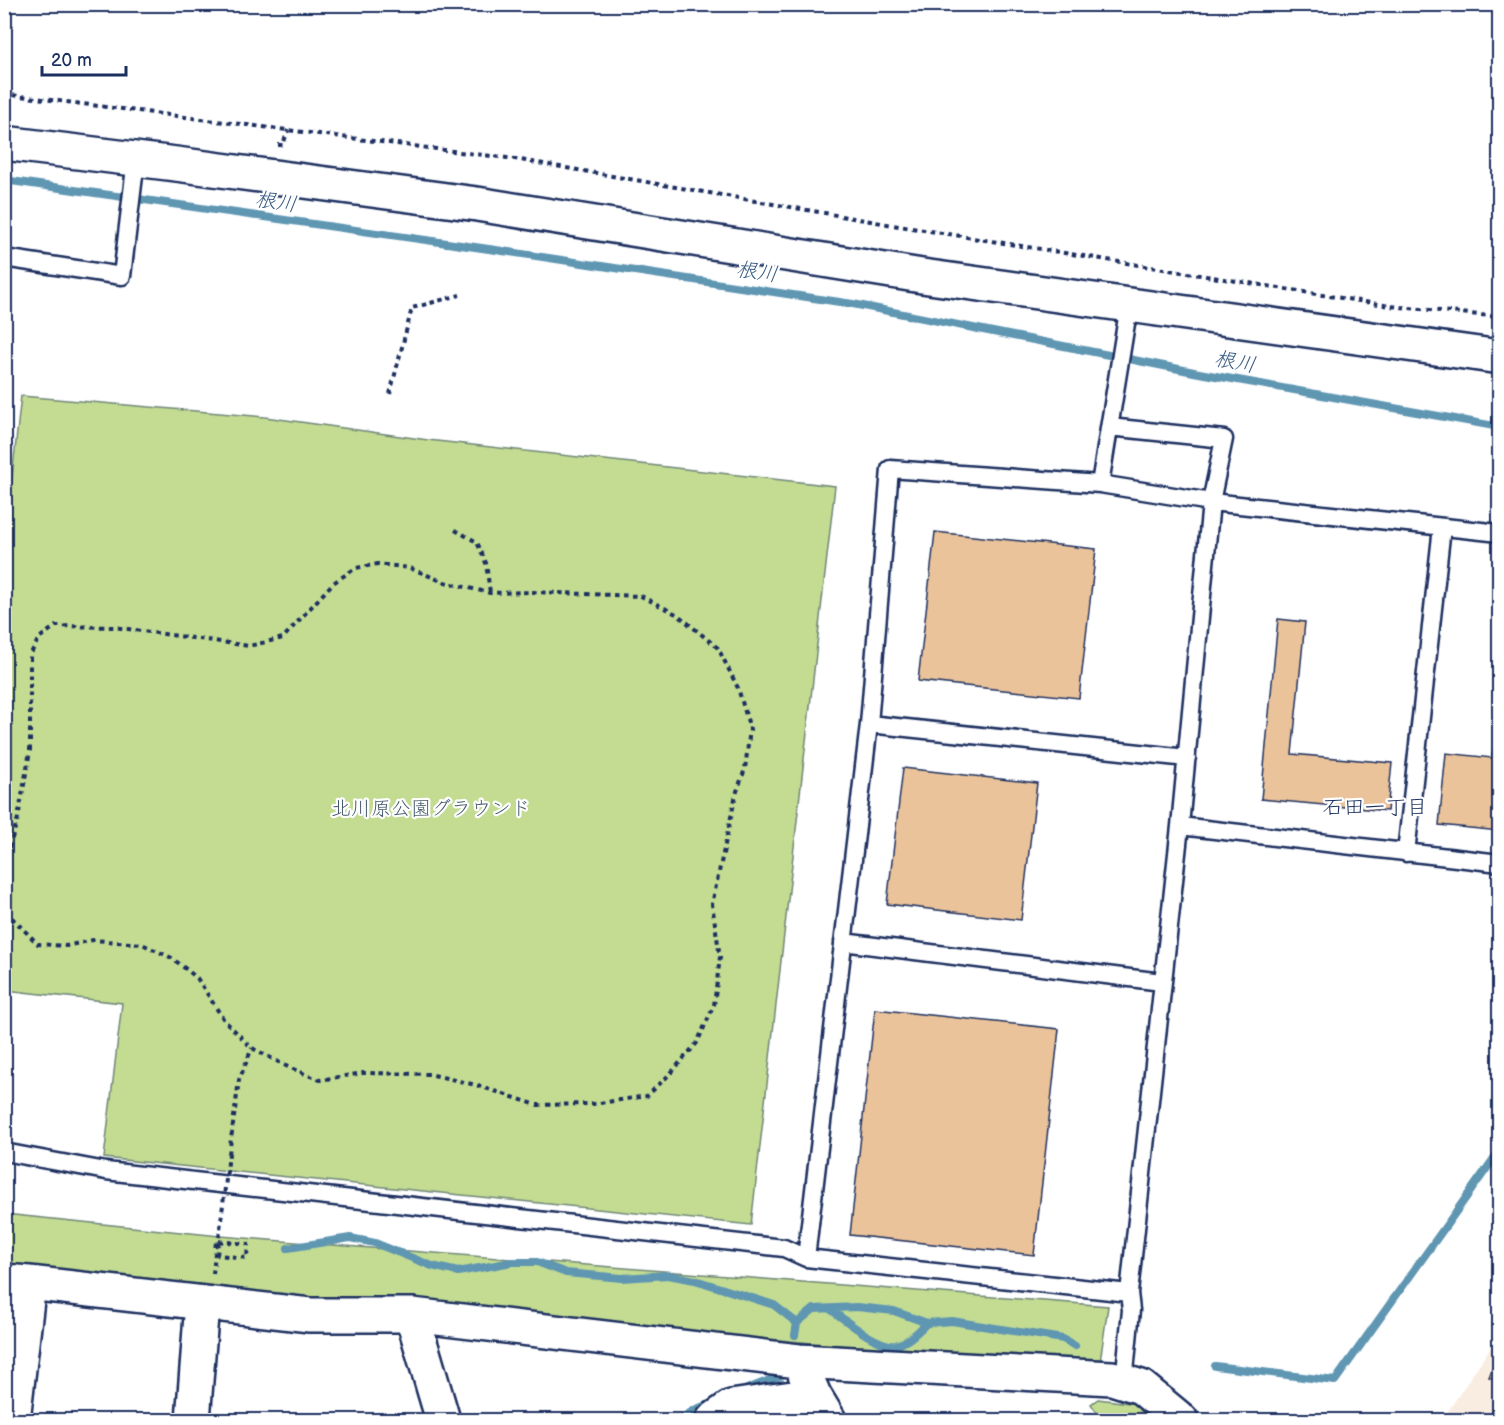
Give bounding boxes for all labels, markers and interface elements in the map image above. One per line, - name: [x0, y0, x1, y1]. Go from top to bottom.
- scale bar: [42, 39, 126, 77]
- text: 20 m: [51, 50, 92, 71]
- water label: 根川: [253, 187, 299, 217]
- water label: 根川: [734, 257, 780, 287]
- water label: 根川: [1212, 346, 1258, 378]
- district label: 石田一丁目: [1323, 795, 1428, 820]
- park label: 北川原公園グラウンド: [331, 797, 531, 821]

